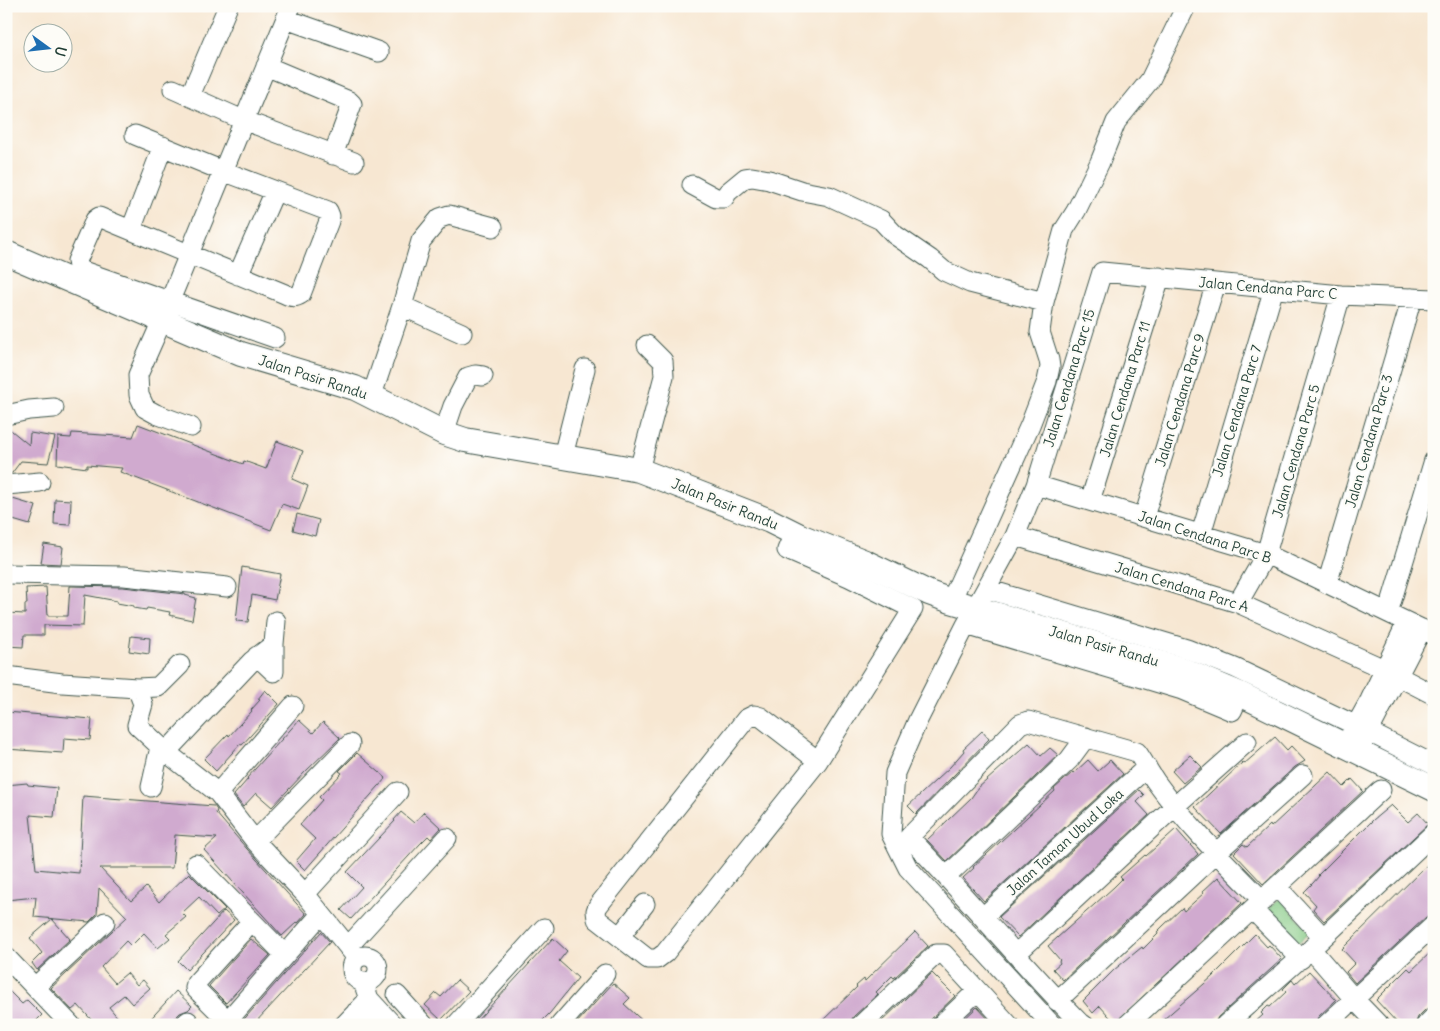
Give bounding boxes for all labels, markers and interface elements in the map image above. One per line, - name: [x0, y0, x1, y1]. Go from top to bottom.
- north arrow: [22, 22, 72, 72]
- text: U: [51, 44, 70, 58]
- street label: Jalan Cendana Parc C: [1198, 273, 1338, 303]
- street label: Jalan Cendana Parc 15: [1039, 307, 1099, 449]
- street label: Jalan Cendana Parc 11: [1096, 319, 1154, 459]
- street label: Jalan Cendana Parc 9: [1151, 331, 1209, 469]
- street label: Jalan Cendana Parc 7: [1208, 343, 1266, 479]
- street label: Jalan Pasir Randu: [256, 351, 370, 403]
- street label: Jalan Cendana Parc 3: [1341, 372, 1397, 510]
- street label: Jalan Cendana Parc 5: [1268, 382, 1324, 520]
- street label: Jalan Pasir Randu: [669, 474, 781, 534]
- street label: Jalan Cendana Parc B: [1136, 507, 1274, 567]
- street label: Jalan Cendana Parc A: [1113, 558, 1251, 616]
- street label: Jalan Pasir Randu: [1047, 622, 1161, 670]
- street label: Jalan Taman Ubud Loka: [1003, 785, 1127, 899]

